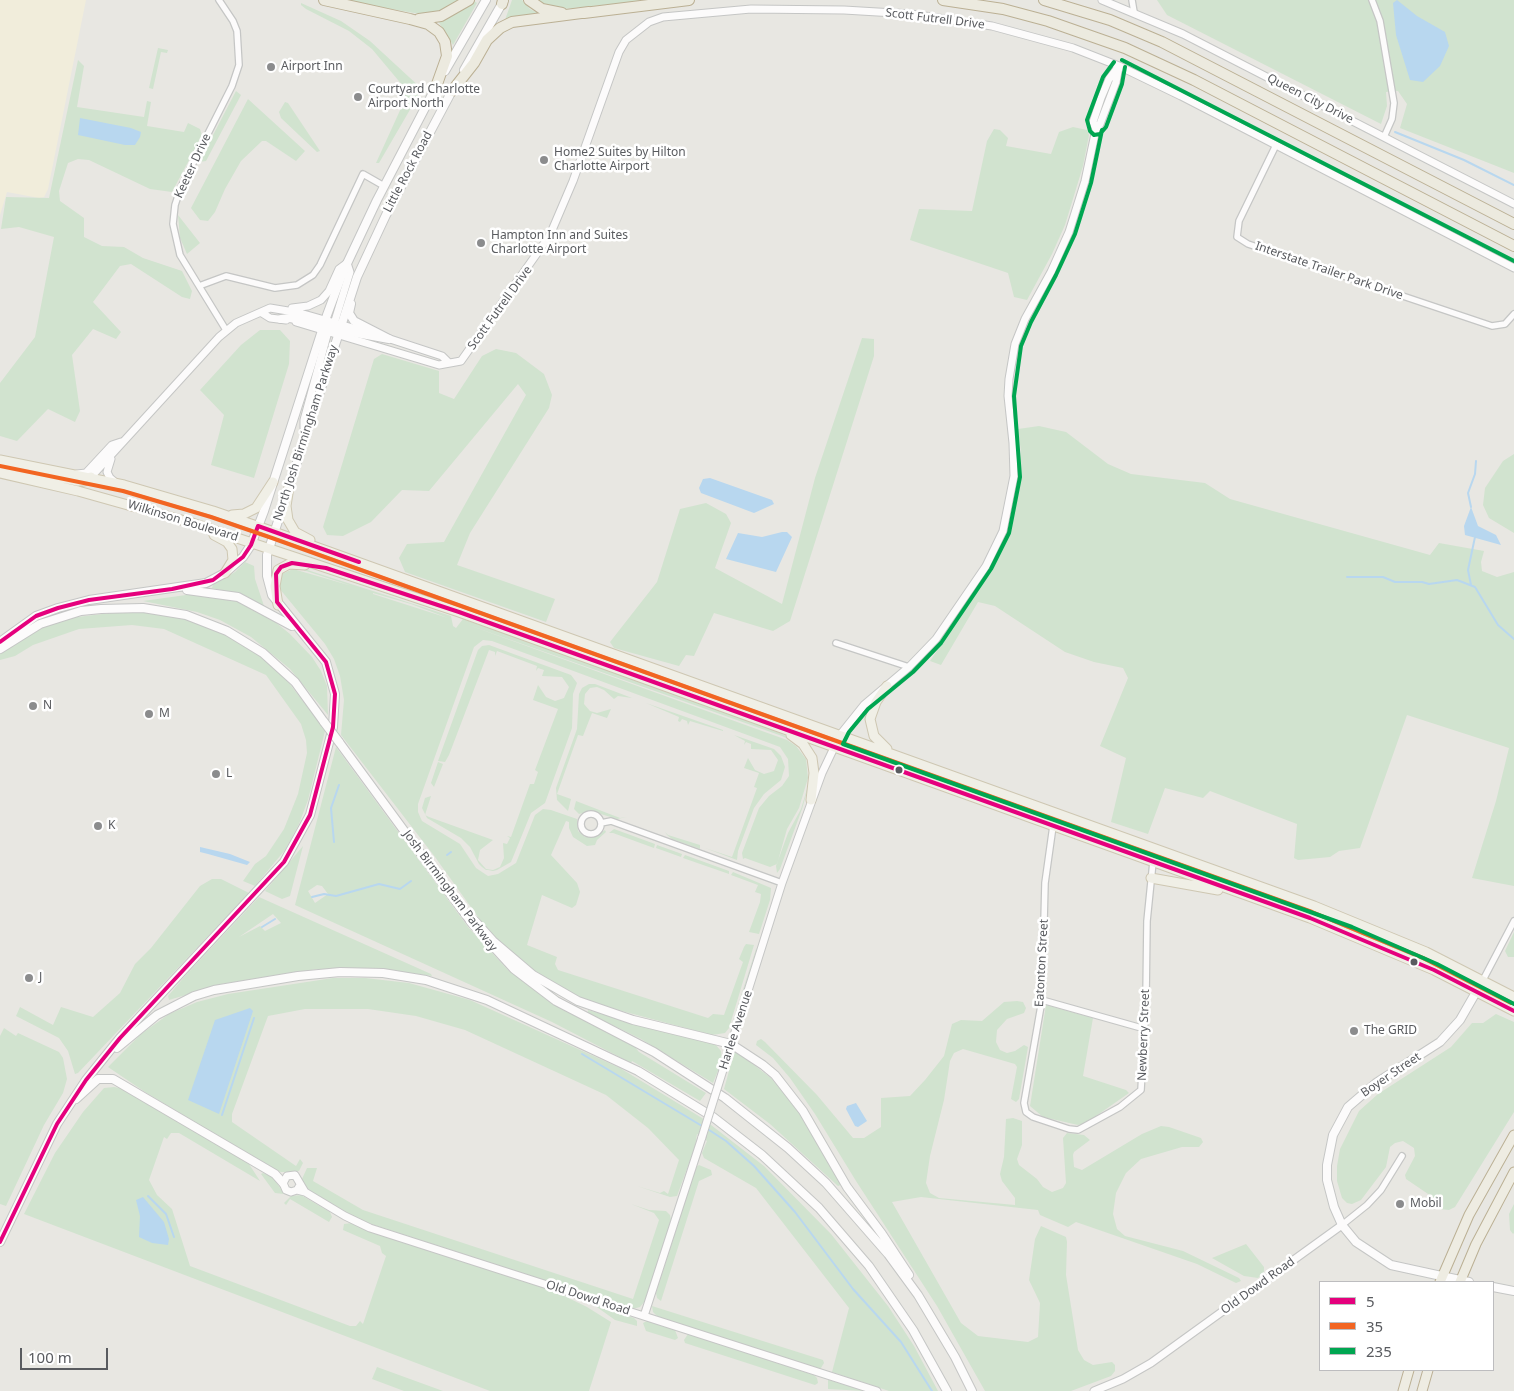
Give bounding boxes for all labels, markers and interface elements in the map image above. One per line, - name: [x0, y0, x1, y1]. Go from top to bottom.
- street label: Scott Futrell Drive: [885, 6, 985, 32]
- place label: Airport Inn: [281, 60, 343, 74]
- marker: Airport Inn: [265, 61, 277, 73]
- street label: Queen City Drive: [1265, 71, 1355, 127]
- place label: Courtyard Charlotte Airport North: [368, 83, 480, 111]
- marker: Courtyard Charlotte Airport North: [352, 91, 364, 103]
- street label: Little Rock Road: [381, 129, 435, 215]
- street label: Keeter Drive: [172, 131, 214, 201]
- place label: Home2 Suites by Hilton Charlotte Airport: [554, 146, 686, 174]
- marker: Home2 Suites by Hilton Charlotte Airport: [538, 154, 550, 166]
- place label: Hampton Inn and Suites Charlotte Airport: [491, 229, 628, 257]
- marker: Hampton Inn and Suites Charlotte Airport: [475, 237, 487, 249]
- street label: Interstate Trailer Park Drive: [1253, 239, 1405, 303]
- street label: Scott Futrell Drive: [465, 263, 535, 353]
- street label: North Josh Birmingham Parkway: [271, 343, 341, 523]
- street label: Wilkinson Boulevard: [126, 497, 240, 545]
- place label: N: [43, 699, 52, 713]
- marker: N: [27, 700, 39, 712]
- place label: M: [159, 707, 170, 721]
- marker: M: [143, 708, 155, 720]
- unlabelled marker: [894, 765, 904, 775]
- place label: L: [226, 767, 232, 781]
- marker: L: [210, 768, 222, 780]
- place label: K: [108, 819, 115, 833]
- marker: K: [92, 820, 104, 832]
- street label: Josh Birmingham Parkway: [400, 828, 500, 954]
- street label: Eatonton Street: [1033, 919, 1051, 1007]
- unlabelled marker: [1409, 957, 1419, 967]
- place label: J: [39, 971, 42, 985]
- marker: J: [23, 972, 35, 984]
- street label: Harlee Avenue: [716, 989, 756, 1071]
- street label: Newberry Street: [1135, 989, 1153, 1081]
- place label: The GRID: [1364, 1024, 1417, 1038]
- marker: The GRID: [1348, 1025, 1360, 1037]
- street label: Boyer Street: [1358, 1050, 1424, 1100]
- place label: Mobil: [1410, 1197, 1442, 1211]
- marker: Mobil: [1394, 1198, 1406, 1210]
- street label: Old Dowd Road: [1218, 1254, 1298, 1318]
- street label: Old Dowd Road: [544, 1278, 632, 1318]
- legend: [1319, 1281, 1494, 1371]
- text: 5: [1366, 1291, 1375, 1311]
- text: 35: [1366, 1316, 1383, 1336]
- scale bar: [22, 1338, 110, 1370]
- text: 235: [1366, 1341, 1392, 1361]
- text: 100 m: [28, 1347, 72, 1367]

